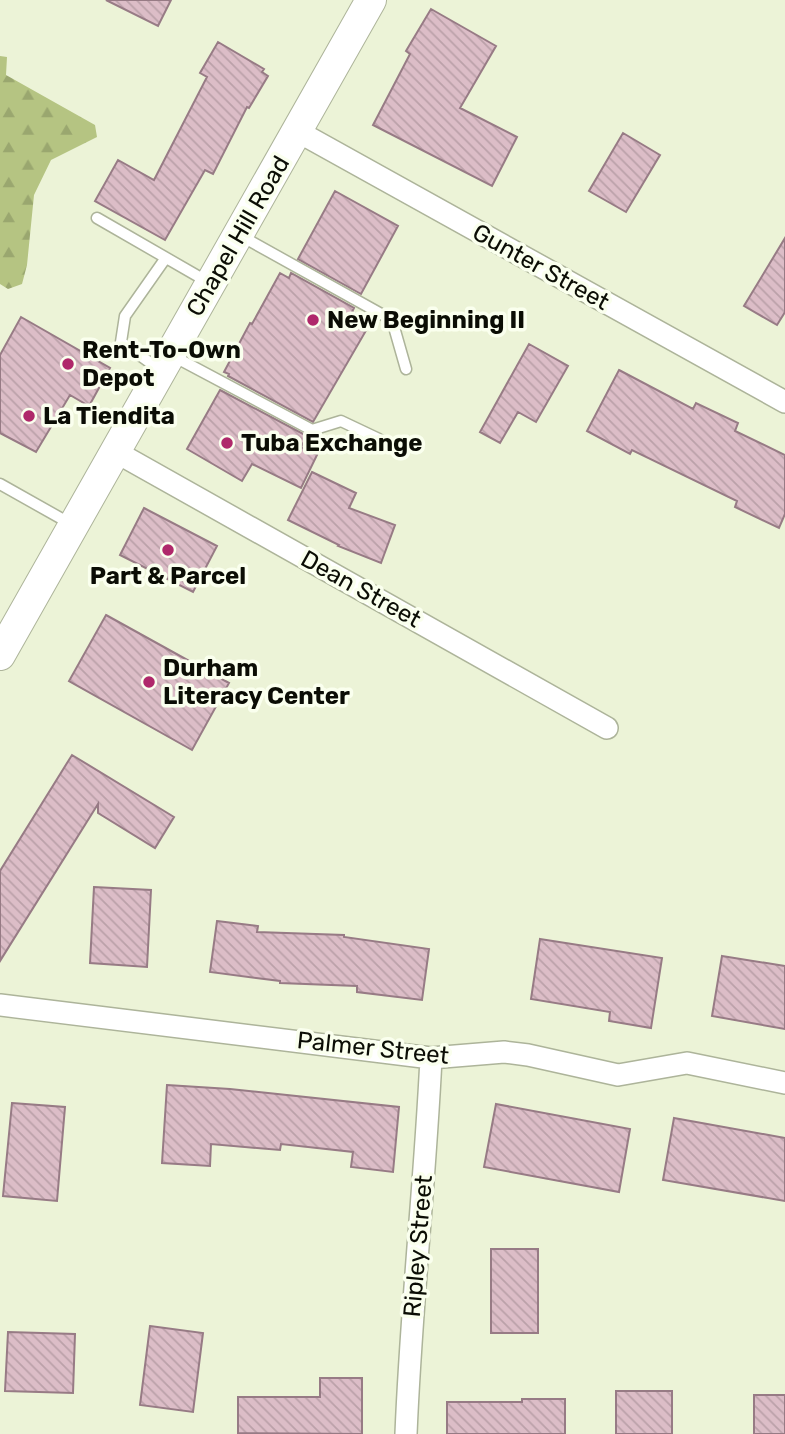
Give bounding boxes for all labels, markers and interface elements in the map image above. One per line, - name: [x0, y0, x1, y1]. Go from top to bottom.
- street label: Chapel Hill Road: [181, 151, 295, 321]
- street label: Gunter Street: [468, 218, 614, 316]
- place label: New Beginning II: [327, 306, 525, 334]
- marker: New Beginning II: [305, 312, 321, 328]
- place label: Rent-To-Own Depot: [82, 336, 241, 392]
- marker: Rent-To-Own Depot: [60, 356, 76, 372]
- place label: La Tiendita: [43, 402, 175, 430]
- marker: La Tiendita: [21, 408, 37, 424]
- place label: Tuba Exchange: [241, 429, 423, 457]
- marker: Tuba Exchange: [219, 435, 235, 451]
- marker: Part & Parcel: [160, 542, 176, 558]
- street label: Dean Street: [296, 545, 426, 633]
- place label: Part & Parcel: [90, 562, 246, 590]
- place label: Durham Literacy Center: [163, 654, 350, 710]
- marker: Durham Literacy Center: [141, 674, 157, 690]
- street label: Palmer Street: [296, 1026, 450, 1070]
- street label: Ripley Street: [398, 1174, 438, 1318]

